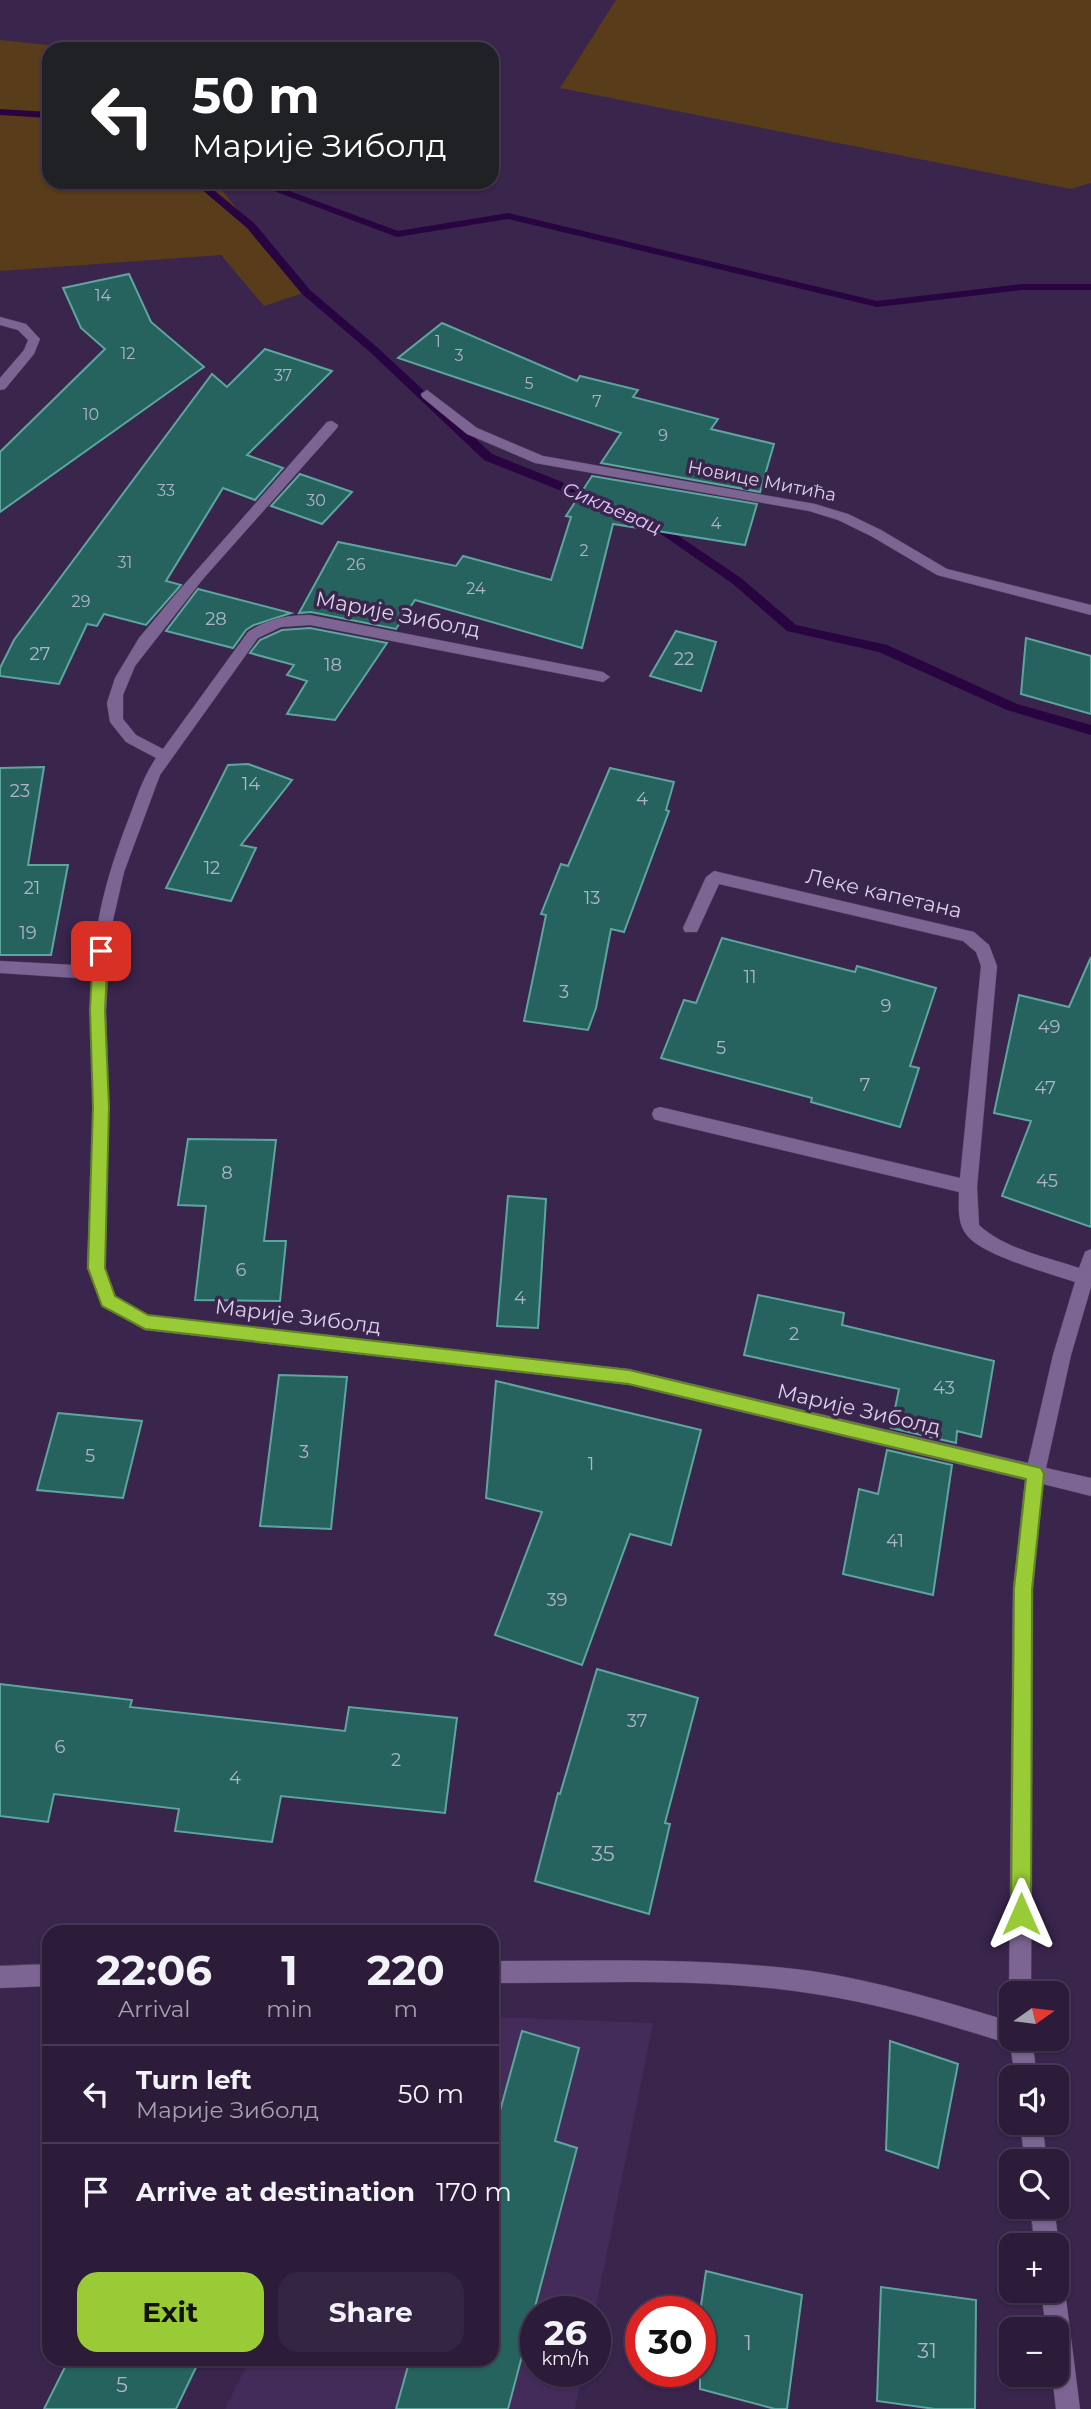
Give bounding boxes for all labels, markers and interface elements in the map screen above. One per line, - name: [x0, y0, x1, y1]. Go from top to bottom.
- text: 50 m: [192, 66, 320, 125]
- icon: left: [77, 70, 168, 161]
- text: Марије Зиболд: [192, 126, 447, 165]
- house number: 14: [95, 286, 112, 305]
- house number: 1: [435, 332, 441, 351]
- house number: 12: [121, 344, 135, 363]
- house number: 3: [454, 346, 464, 365]
- house number: 37: [274, 366, 292, 385]
- house number: 5: [524, 374, 534, 393]
- house number: 7: [592, 392, 602, 411]
- house number: 10: [83, 405, 99, 424]
- house number: 9: [658, 426, 668, 445]
- street label: Новице Митића: [686, 456, 838, 506]
- water label: Сикљевац: [559, 477, 665, 539]
- house number: 33: [157, 481, 175, 500]
- house number: 30: [306, 491, 326, 510]
- house number: 4: [711, 514, 722, 533]
- house number: 2: [579, 541, 589, 560]
- house number: 31: [118, 553, 132, 572]
- house number: 26: [347, 555, 366, 574]
- house number: 24: [466, 579, 486, 598]
- street label: Марије Зиболд: [314, 586, 482, 642]
- house number: 29: [72, 592, 90, 611]
- house number: 28: [205, 608, 227, 630]
- house number: 27: [30, 643, 50, 665]
- house number: 22: [674, 648, 694, 670]
- house number: 18: [324, 654, 342, 676]
- house number: 14: [242, 773, 260, 795]
- house number: 23: [10, 780, 30, 802]
- house number: 4: [636, 788, 648, 810]
- house number: 12: [204, 857, 220, 879]
- street label: Леке капетана: [804, 863, 964, 923]
- house number: 21: [24, 877, 40, 899]
- house number: 13: [584, 887, 600, 909]
- pin: [71, 921, 131, 981]
- house number: 19: [19, 922, 37, 944]
- icon: arrive: [82, 932, 120, 970]
- house number: 11: [744, 966, 757, 988]
- house number: 3: [559, 981, 569, 1003]
- house number: 9: [881, 995, 892, 1017]
- house number: 49: [1038, 1016, 1060, 1038]
- house number: 5: [716, 1037, 726, 1059]
- house number: 7: [860, 1074, 870, 1096]
- house number: 47: [1034, 1077, 1056, 1099]
- house number: 8: [221, 1162, 233, 1184]
- house number: 45: [1036, 1170, 1058, 1192]
- house number: 6: [236, 1259, 247, 1281]
- house number: 4: [514, 1287, 526, 1309]
- street label: Марије Зиболд: [214, 1293, 382, 1339]
- house number: 2: [789, 1323, 799, 1345]
- house number: 43: [933, 1377, 955, 1399]
- street label: Марије Зиболд: [775, 1378, 943, 1440]
- house number: 3: [299, 1441, 309, 1463]
- house number: 5: [85, 1445, 95, 1467]
- house number: 1: [588, 1453, 594, 1475]
- house number: 41: [886, 1530, 904, 1552]
- house number: 39: [546, 1589, 568, 1611]
- house number: 37: [627, 1710, 647, 1732]
- house number: 6: [55, 1736, 66, 1758]
- house number: 2: [391, 1749, 401, 1771]
- house number: 4: [229, 1767, 241, 1789]
- house number: 35: [591, 1841, 615, 1866]
- position arrow: [984, 1877, 1058, 1951]
- text: 22:06: [96, 1944, 212, 1996]
- text: 1: [281, 1944, 298, 1996]
- text: 220: [367, 1944, 445, 1996]
- north arrow: [999, 1981, 1069, 2051]
- map controls: [999, 1981, 1069, 2387]
- text: Arrival: [118, 1995, 190, 2023]
- text: min: [266, 1995, 312, 2023]
- text: m: [394, 1995, 418, 2023]
- text: Turn left: [136, 2064, 252, 2096]
- button: sound: [999, 2065, 1069, 2135]
- icon: left: [77, 2075, 115, 2113]
- text: 50 m: [398, 2078, 464, 2110]
- text: Марије Зиболд: [136, 2096, 319, 2124]
- button: search: [999, 2149, 1069, 2219]
- icon: arrive: [77, 2173, 115, 2211]
- text: Arrive at destination: [136, 2176, 415, 2208]
- text: 170 m: [436, 2176, 512, 2208]
- button: +: [999, 2233, 1069, 2303]
- button: Exit: [77, 2272, 264, 2352]
- button: Share: [278, 2272, 464, 2352]
- speed limit sign: 30: [625, 2296, 716, 2387]
- text: 26: [544, 2311, 587, 2354]
- button: −: [999, 2317, 1069, 2387]
- house number: 1: [744, 2330, 752, 2355]
- house number: 31: [917, 2338, 937, 2363]
- text: km/h: [541, 2348, 590, 2370]
- house number: 5: [116, 2372, 128, 2397]

